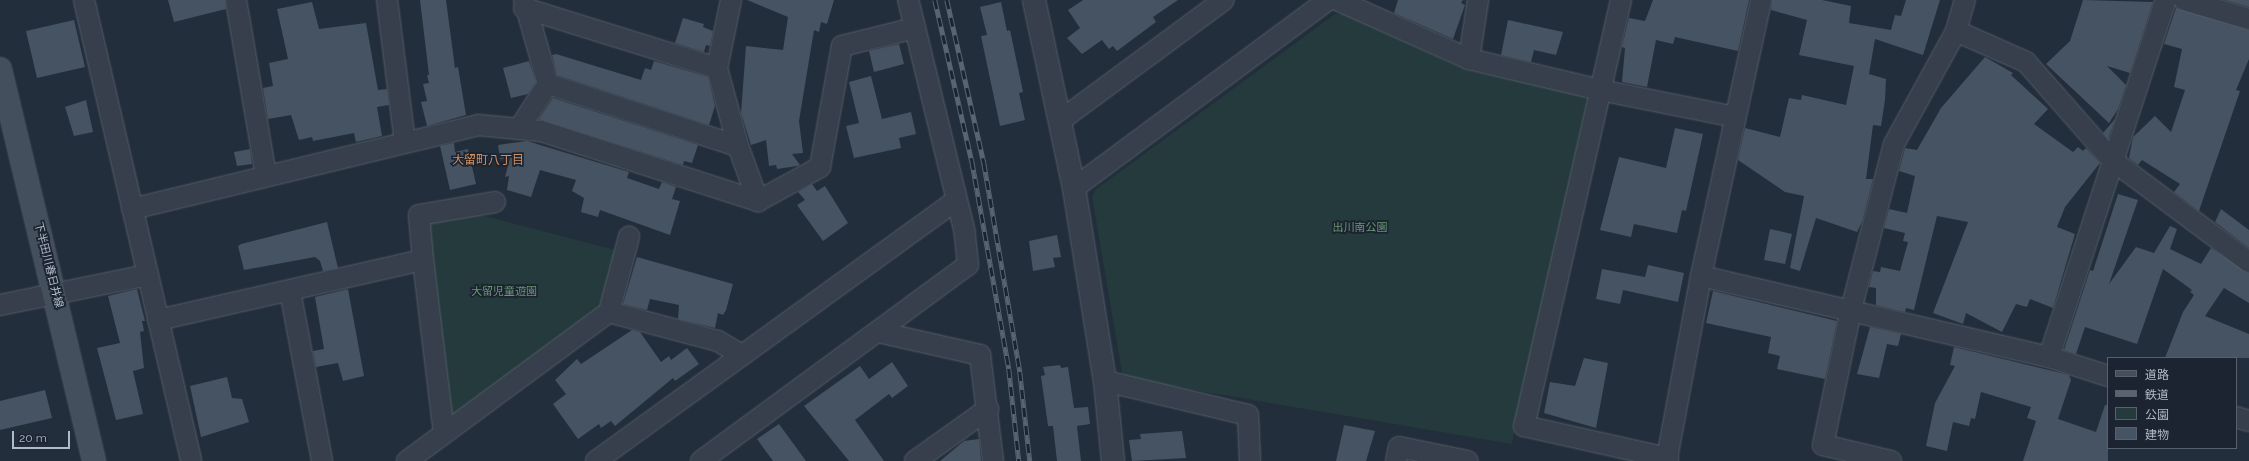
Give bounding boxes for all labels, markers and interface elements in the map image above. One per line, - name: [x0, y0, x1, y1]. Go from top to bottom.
- district label: 大留町八丁目: [452, 154, 524, 168]
- street label: 下半田川春日井線: [31, 221, 65, 309]
- park label: 出川南公園: [1333, 221, 1387, 235]
- park label: 大留児童遊園: [471, 285, 537, 299]
- legend: [2107, 357, 2237, 449]
- text: 道路: [2145, 368, 2169, 382]
- text: 鉄道: [2145, 388, 2169, 402]
- text: 公園: [2145, 408, 2169, 422]
- scale bar: [14, 423, 72, 449]
- text: 建物: [2145, 428, 2169, 442]
- text: 20 m: [19, 431, 47, 445]

